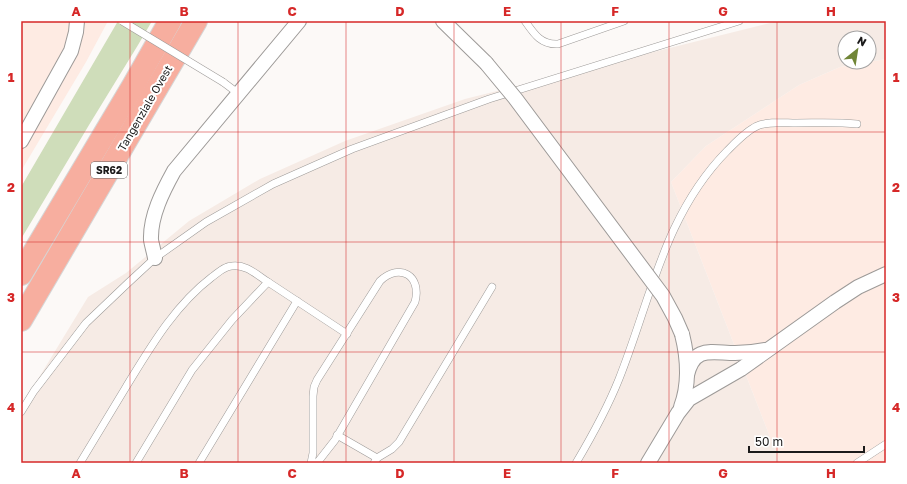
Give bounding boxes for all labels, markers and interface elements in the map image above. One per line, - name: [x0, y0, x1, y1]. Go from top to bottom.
- text: A: [71, 3, 81, 19]
- text: B: [179, 3, 189, 19]
- text: C: [287, 3, 297, 19]
- text: D: [395, 3, 405, 19]
- text: E: [503, 3, 511, 19]
- text: F: [611, 3, 619, 19]
- text: G: [718, 3, 728, 19]
- text: H: [826, 3, 836, 19]
- north arrow: [837, 30, 877, 70]
- text: N: [855, 33, 869, 49]
- street label: Tangenziale Ovest: [115, 63, 174, 153]
- text: 1: [8, 69, 15, 85]
- text: 1: [893, 69, 900, 85]
- road number: SR62: [91, 162, 127, 178]
- text: 2: [7, 179, 15, 195]
- text: 2: [892, 179, 900, 195]
- text: 3: [7, 289, 15, 305]
- text: 3: [892, 289, 900, 305]
- text: 4: [7, 399, 15, 415]
- text: 4: [892, 399, 900, 415]
- scale bar: [749, 428, 864, 454]
- text: 50 m: [755, 434, 783, 449]
- text: A: [71, 465, 81, 481]
- text: B: [179, 465, 189, 481]
- text: C: [287, 465, 297, 481]
- text: D: [395, 465, 405, 481]
- text: E: [503, 465, 511, 481]
- text: F: [611, 465, 619, 481]
- text: G: [718, 465, 728, 481]
- text: H: [826, 465, 836, 481]

